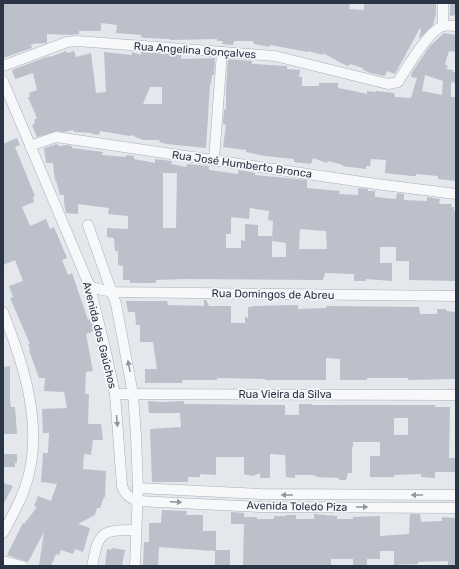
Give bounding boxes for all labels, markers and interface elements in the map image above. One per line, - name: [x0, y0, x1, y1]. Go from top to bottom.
- street label: Rua Angelina Gonçalves: [133, 40, 257, 61]
- street label: Rua José Humberto Bronca: [171, 148, 313, 181]
- street label: Avenida dos Gaúchos: [80, 280, 119, 390]
- street label: Rua Domingos de Abreu: [212, 287, 334, 302]
- one-way arrow: [125, 360, 131, 372]
- street label: Rua Vieira da Silva: [238, 388, 332, 401]
- one-way arrow: [113, 415, 120, 427]
- one-way arrow: [280, 492, 293, 498]
- one-way arrow: [410, 492, 423, 498]
- one-way arrow: [170, 499, 182, 506]
- street label: Avenida Toledo Piza: [246, 499, 348, 514]
- one-way arrow: [356, 504, 369, 510]

